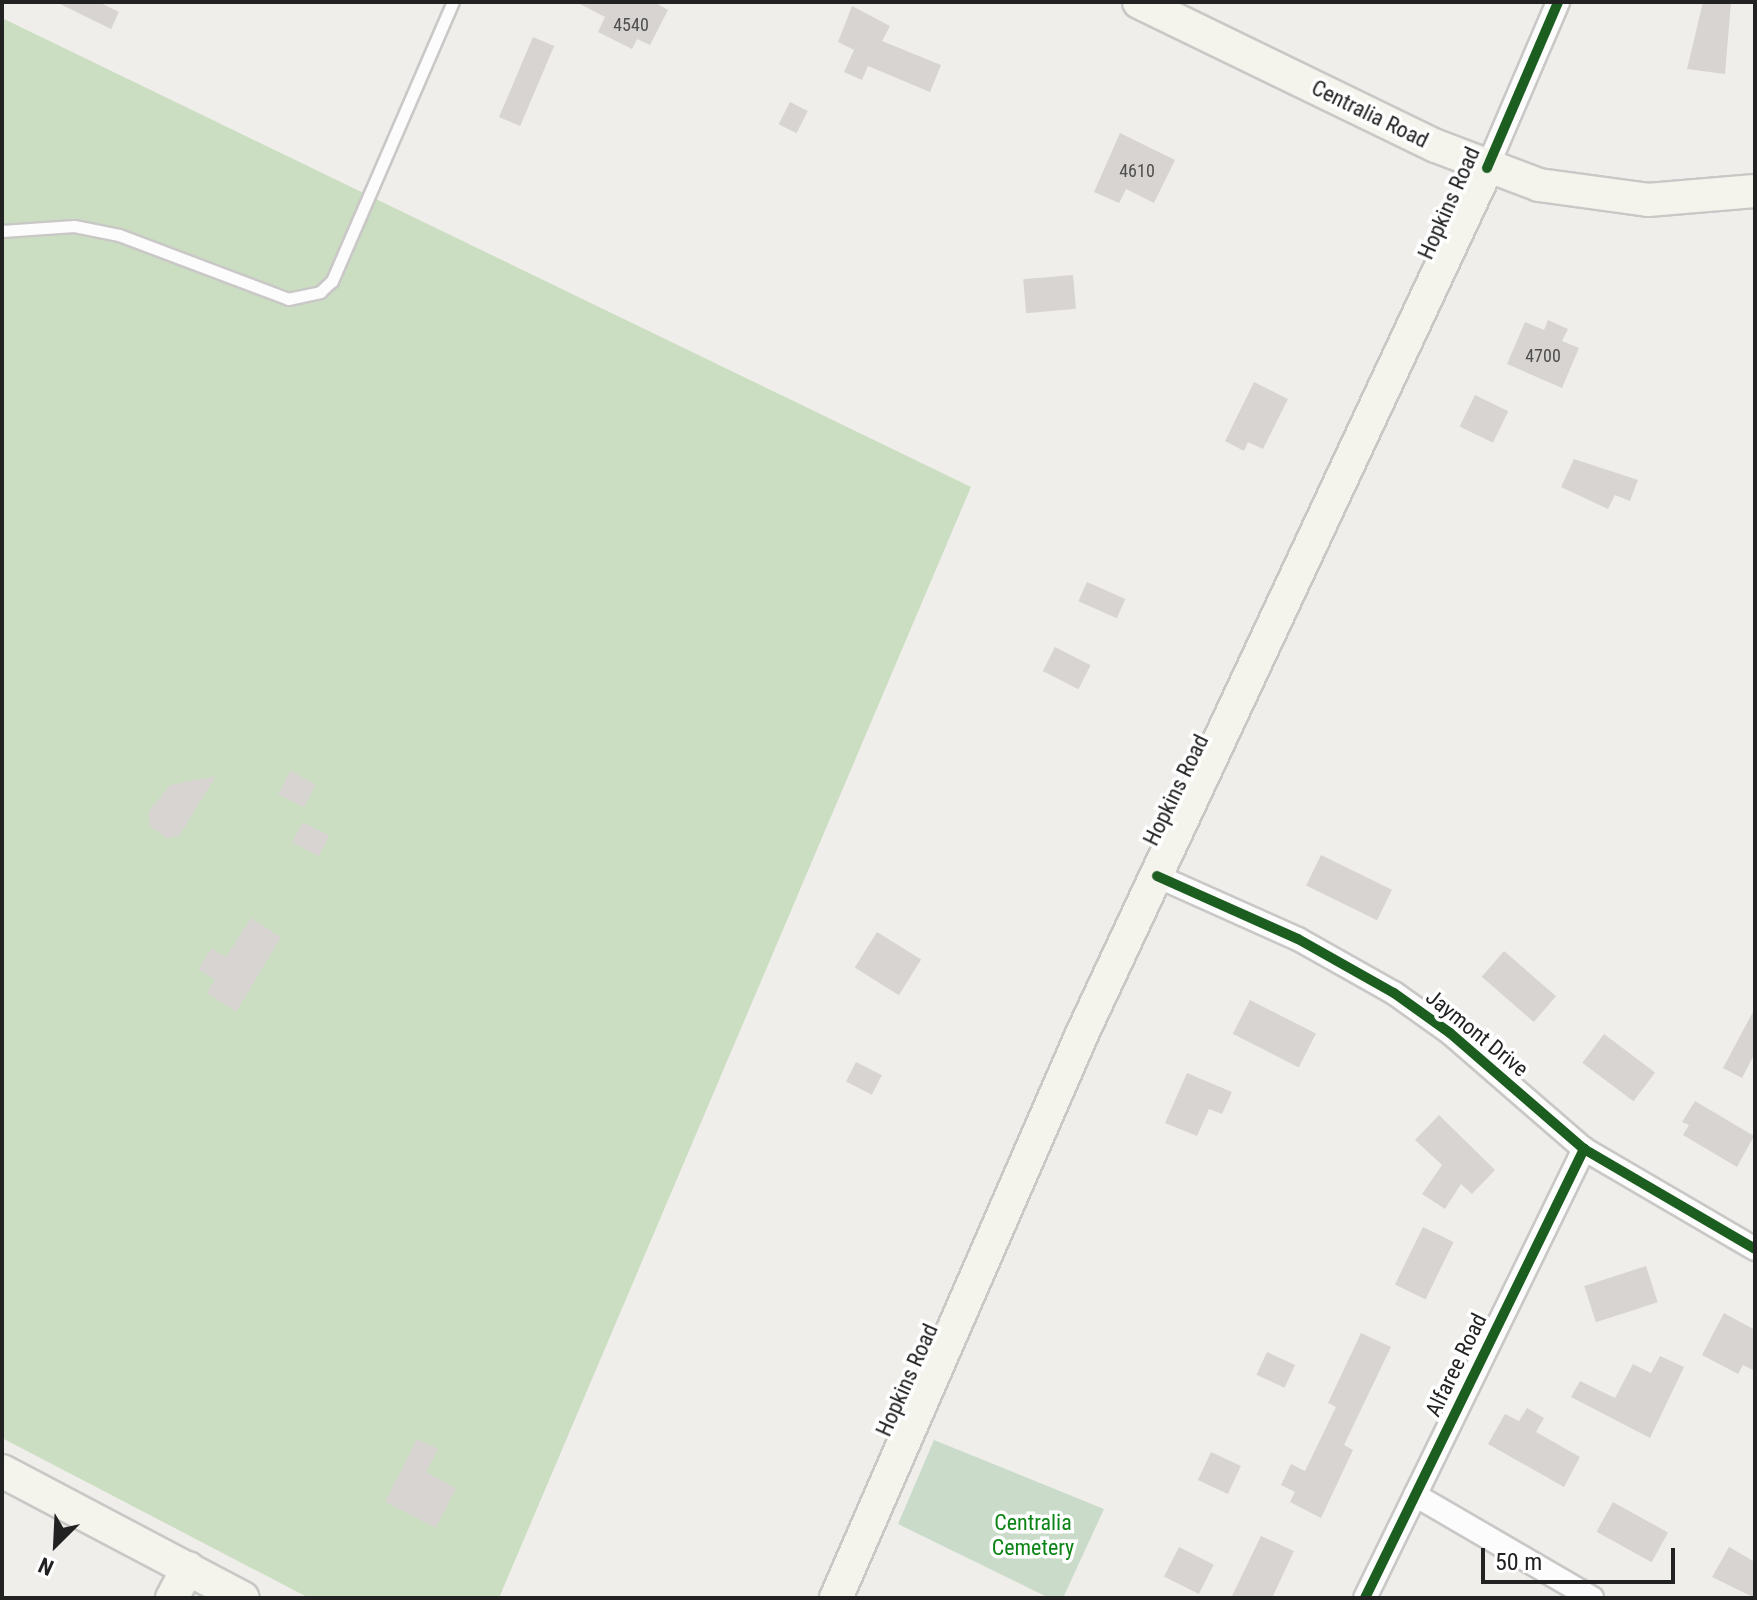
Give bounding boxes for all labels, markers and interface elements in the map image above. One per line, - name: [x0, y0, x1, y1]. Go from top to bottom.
- house number: 4540: [613, 14, 649, 36]
- street label: Centralia Road: [1307, 74, 1433, 154]
- street label: Hopkins Road: [1412, 143, 1486, 263]
- house number: 4610: [1119, 160, 1155, 182]
- house number: 4700: [1525, 345, 1561, 367]
- street label: Hopkins Road: [1138, 730, 1214, 850]
- street label: Jaymont Drive: [1421, 984, 1533, 1082]
- street label: Alfaree Road: [1420, 1309, 1492, 1421]
- street label: Hopkins Road: [870, 1320, 944, 1440]
- north arrow: [16, 1504, 96, 1584]
- park label: Centralia Cemetery: [992, 1509, 1074, 1560]
- scale bar: [1485, 1532, 1679, 1582]
- text: 50 m: [1495, 1548, 1542, 1576]
- text: N: [35, 1552, 57, 1581]

